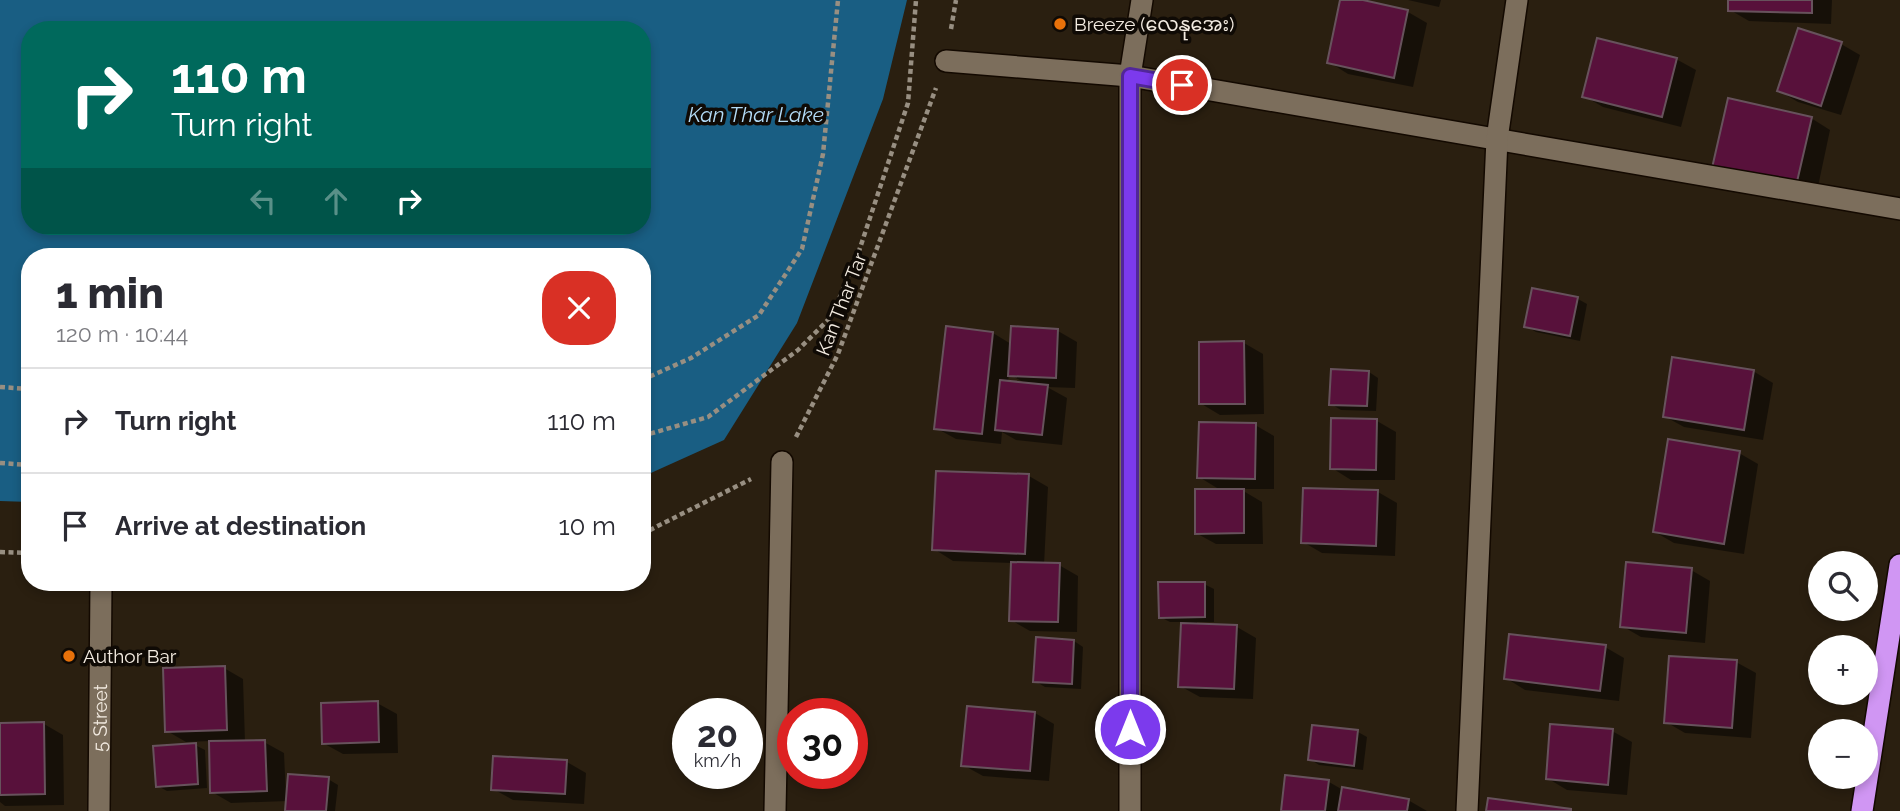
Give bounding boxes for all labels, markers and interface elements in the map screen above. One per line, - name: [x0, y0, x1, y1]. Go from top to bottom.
- place label: Breeze (လေနုအေး): [1074, 13, 1234, 41]
- marker: Breeze (လေနုအေး): [1052, 16, 1068, 32]
- text: 110 m: [171, 47, 307, 104]
- icon: right: [56, 49, 147, 140]
- pin: [1152, 55, 1212, 115]
- icon: arrive: [1163, 66, 1201, 104]
- water label: Kan Thar Lake: [688, 102, 824, 127]
- text: Turn right: [171, 106, 312, 143]
- icon: left: [244, 182, 282, 220]
- icon: ahead: [317, 182, 355, 220]
- icon: right: [390, 182, 428, 220]
- street label: Kan Thar Tar: [811, 249, 871, 358]
- text: 1 min: [56, 269, 164, 318]
- button: close: [542, 271, 616, 345]
- text: 120 m · 10:44: [56, 320, 188, 347]
- icon: right: [56, 402, 94, 440]
- text: Turn right: [115, 406, 236, 436]
- text: 110 m: [547, 406, 616, 436]
- icon: arrive: [56, 507, 94, 545]
- text: Arrive at destination: [115, 511, 366, 541]
- text: 10 m: [558, 511, 616, 541]
- map controls: [1808, 551, 1878, 789]
- button: search: [1808, 551, 1878, 621]
- button: +: [1808, 635, 1878, 705]
- place label: Author Bar: [83, 645, 177, 667]
- marker: Author Bar: [61, 648, 77, 664]
- street label: 5 Street: [89, 683, 111, 752]
- position arrow: [1093, 692, 1167, 766]
- speed limit sign: 30: [777, 698, 868, 789]
- text: 20: [697, 714, 738, 755]
- button: −: [1808, 719, 1878, 789]
- text: km/h: [694, 750, 741, 771]

